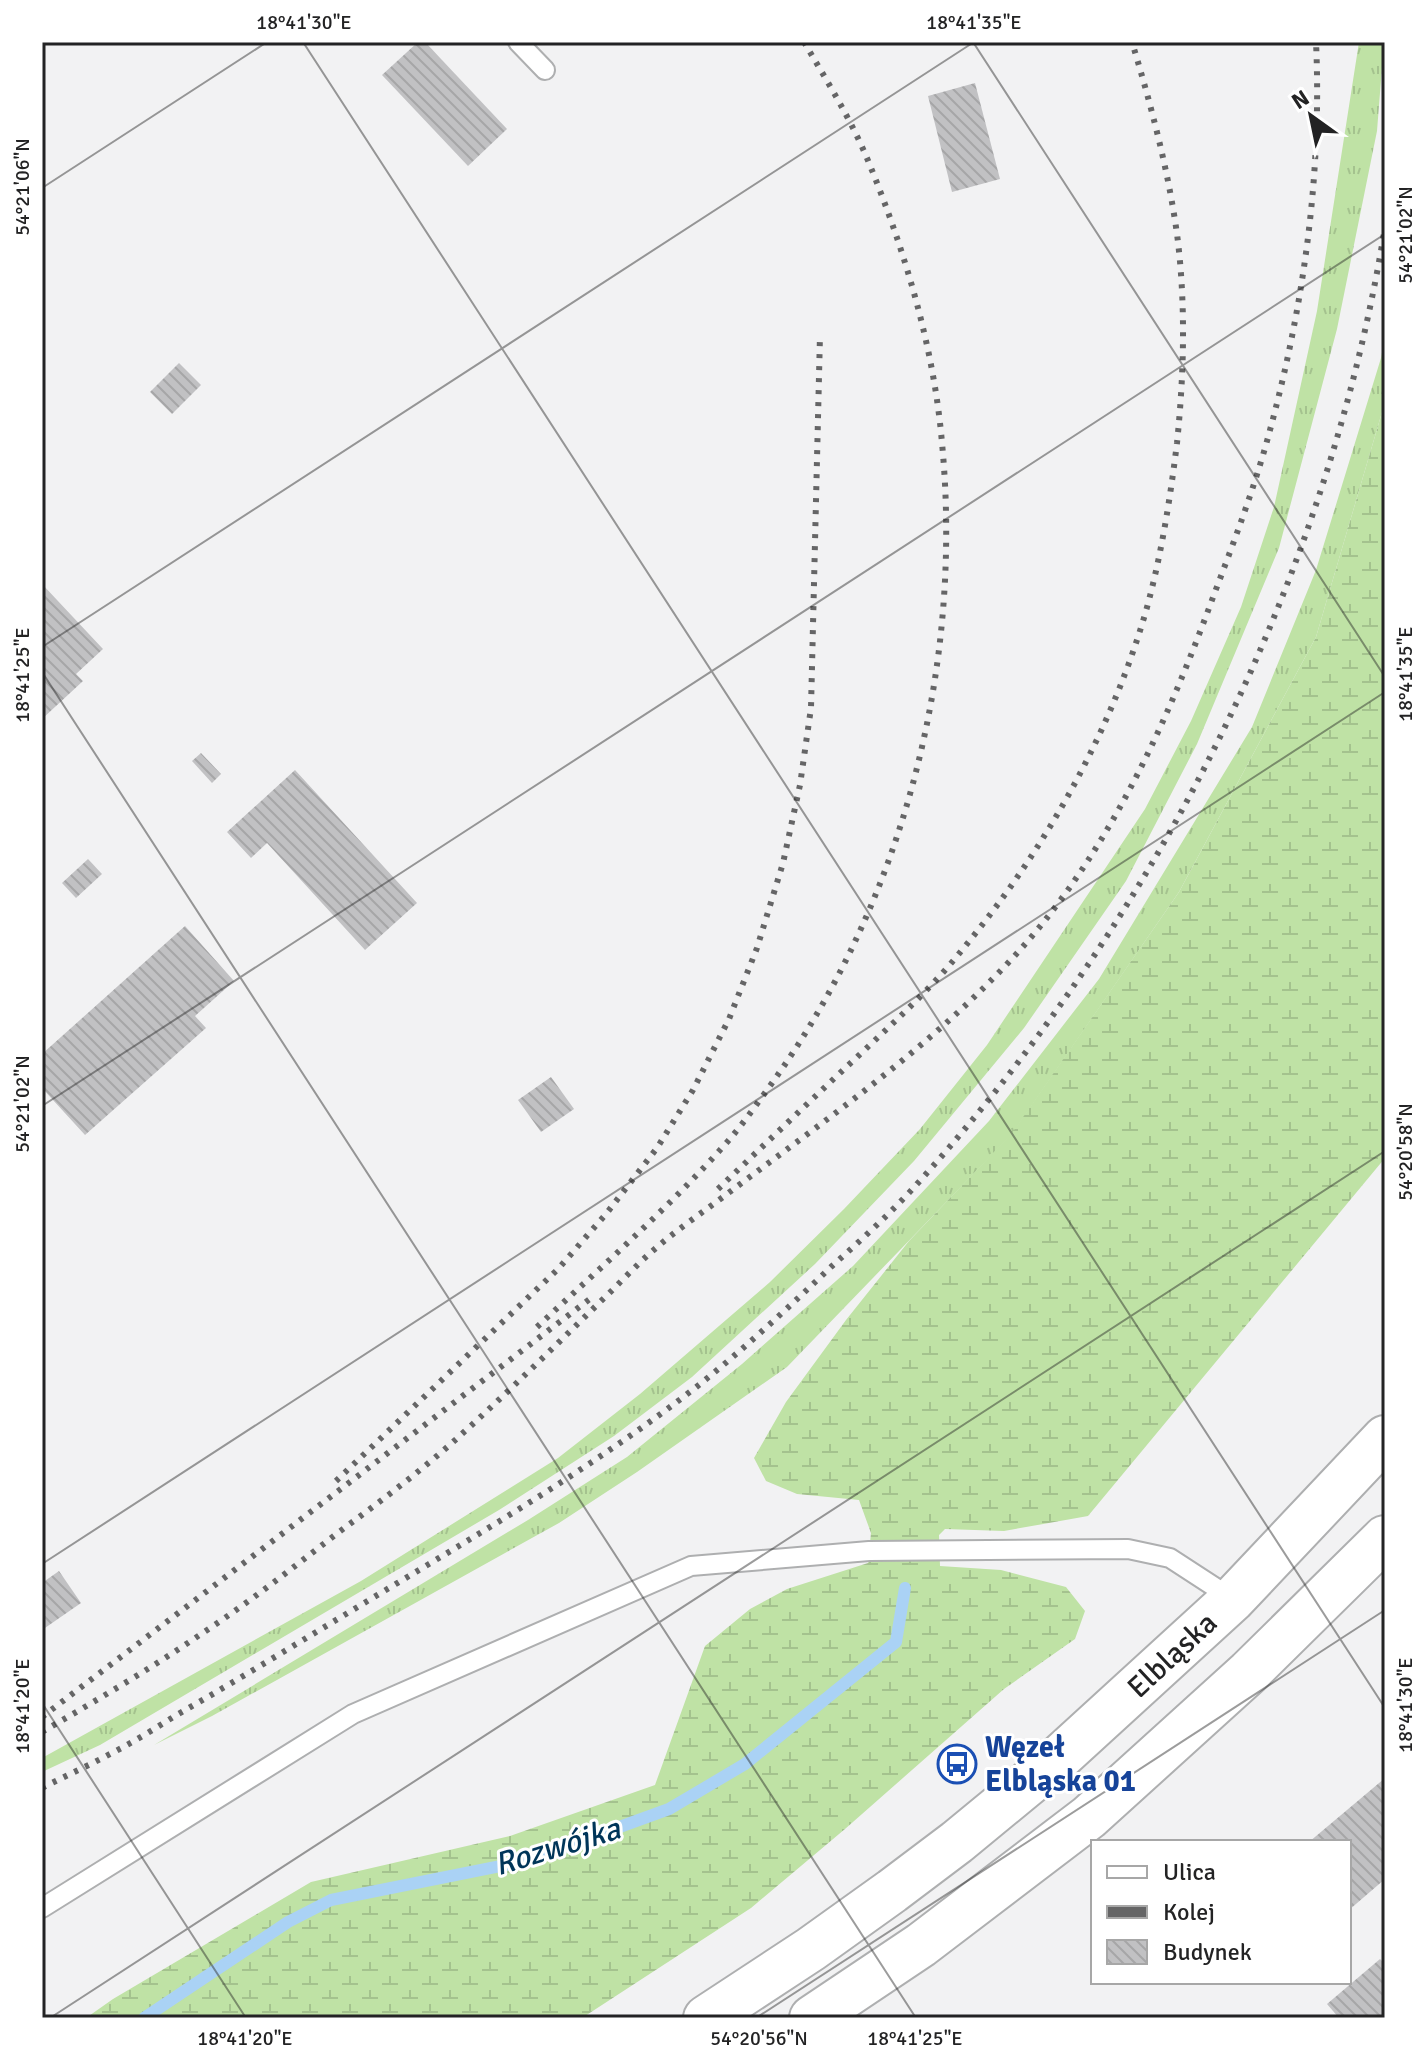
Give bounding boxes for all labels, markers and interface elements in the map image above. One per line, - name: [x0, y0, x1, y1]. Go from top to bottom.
- text: 18°41'30"E: [256, 10, 352, 35]
- text: 18°41'35"E: [926, 10, 1022, 35]
- north arrow: [1271, 76, 1351, 156]
- text: N: [1287, 84, 1314, 115]
- text: 54°21'06"N: [10, 138, 35, 236]
- text: 54°21'02"N: [1393, 186, 1418, 284]
- text: 18°41'35"E: [1393, 626, 1418, 722]
- text: 18°41'25"E: [10, 627, 35, 723]
- text: 54°21'02"N: [10, 1055, 35, 1153]
- text: 54°20'58"N: [1393, 1103, 1418, 1201]
- street label: Elbląska: [1120, 1605, 1225, 1706]
- text: 18°41'30"E: [1393, 1657, 1418, 1753]
- text: 18°41'20"E: [10, 1658, 35, 1754]
- place label: Węzeł Elbląska 01: [985, 1729, 1136, 1800]
- bus stop icon: Węzeł Elbląska 01: [936, 1743, 978, 1785]
- water label: Rozwójka: [489, 1809, 626, 1884]
- legend: [1091, 1840, 1351, 1984]
- text: Ulica: [1163, 1857, 1216, 1887]
- text: Kolej: [1163, 1897, 1215, 1927]
- text: Budynek: [1163, 1937, 1252, 1967]
- text: 18°41'20"E: [197, 2026, 293, 2051]
- text: 54°20'56"N: [710, 2026, 808, 2051]
- text: 18°41'25"E: [867, 2026, 963, 2051]

